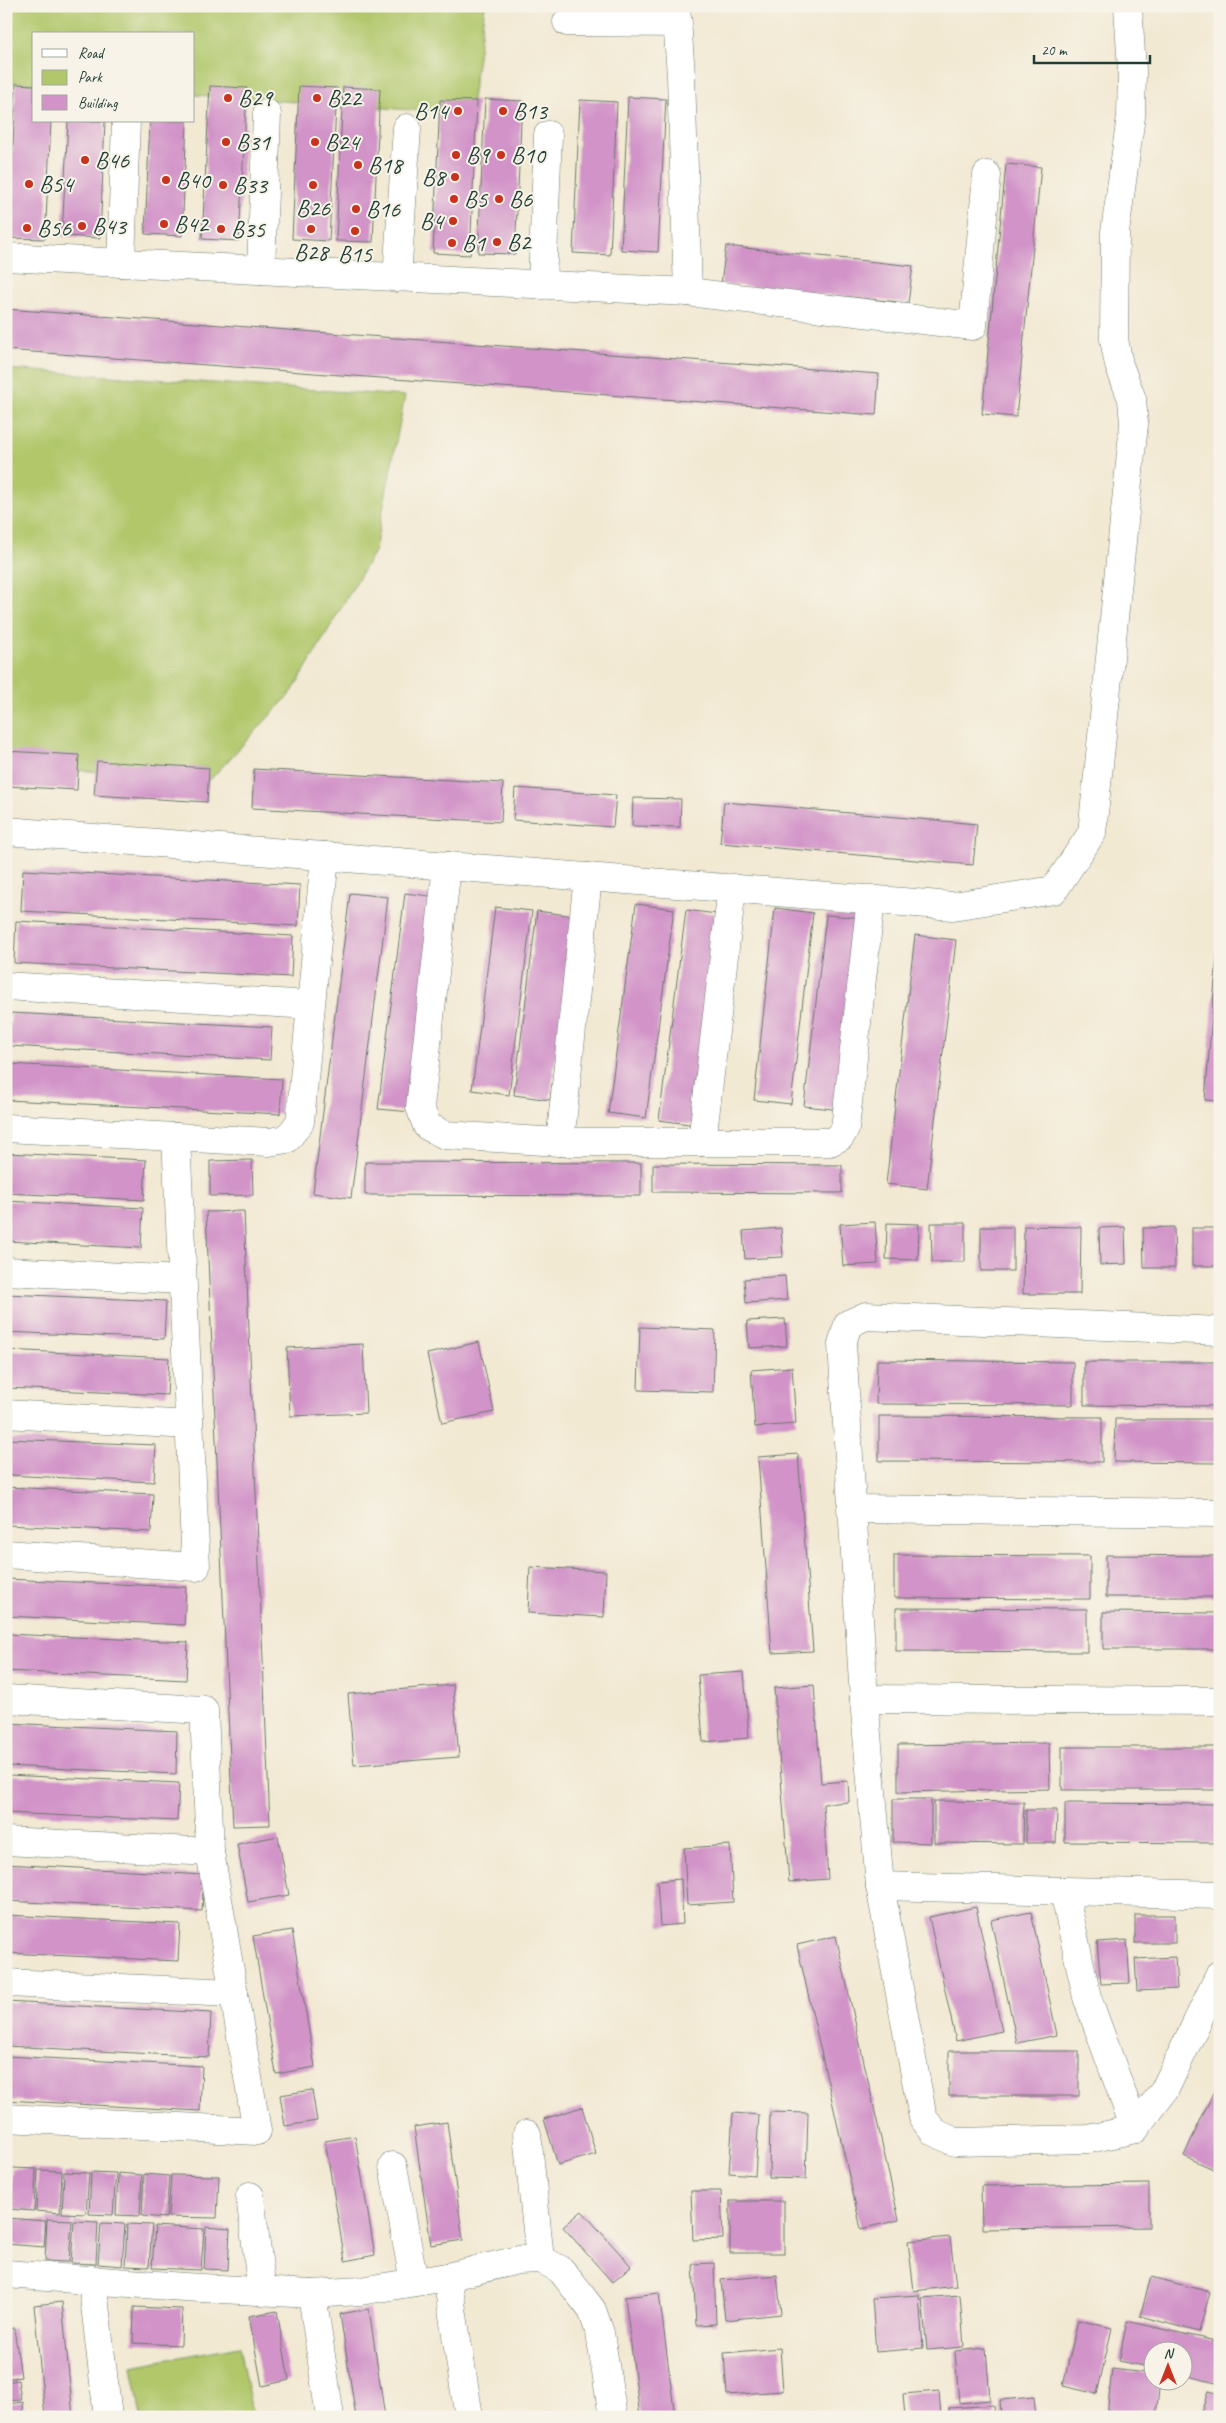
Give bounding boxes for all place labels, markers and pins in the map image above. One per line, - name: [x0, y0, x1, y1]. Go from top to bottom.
- place label: B29: [238, 83, 274, 113]
- place label: B22: [327, 83, 363, 113]
- marker: B29: [222, 92, 234, 104]
- marker: B22: [311, 92, 323, 104]
- place label: B14: [414, 96, 450, 126]
- place label: B13: [513, 96, 549, 126]
- marker: B14: [452, 105, 464, 117]
- marker: B13: [497, 105, 509, 117]
- place label: B31: [236, 127, 271, 157]
- place label: B24: [325, 127, 361, 157]
- marker: B31: [220, 136, 232, 148]
- marker: B24: [309, 136, 321, 148]
- place label: B9: [466, 140, 491, 170]
- place label: B10: [511, 140, 547, 170]
- place label: B46: [95, 145, 130, 175]
- marker: B9: [450, 149, 462, 161]
- marker: B10: [495, 149, 507, 161]
- place label: B18: [368, 150, 404, 180]
- marker: B46: [79, 154, 91, 166]
- marker: B18: [352, 159, 364, 171]
- place label: B8: [422, 162, 447, 192]
- place label: B40: [176, 165, 212, 195]
- place label: B54: [39, 169, 75, 199]
- place label: B33: [233, 170, 269, 200]
- marker: B8: [449, 171, 461, 183]
- marker: B40: [160, 174, 172, 186]
- marker: B54: [23, 178, 35, 190]
- marker: B33: [217, 179, 229, 191]
- marker: B26: [307, 179, 319, 191]
- place label: B5: [464, 184, 488, 214]
- place label: B6: [509, 184, 533, 214]
- place label: B26: [296, 193, 331, 223]
- marker: B5: [448, 193, 460, 205]
- marker: B6: [493, 193, 505, 205]
- place label: B16: [366, 194, 401, 224]
- marker: B16: [350, 203, 362, 215]
- place label: B4: [420, 206, 445, 236]
- place label: B42: [174, 209, 210, 239]
- place label: B43: [92, 211, 128, 241]
- place label: B56: [37, 213, 72, 243]
- place label: B35: [231, 214, 266, 244]
- marker: B4: [447, 215, 459, 227]
- marker: B42: [158, 218, 170, 230]
- marker: B43: [76, 220, 88, 232]
- marker: B56: [21, 222, 33, 234]
- marker: B35: [215, 223, 227, 235]
- marker: B28: [305, 223, 317, 235]
- marker: B15: [349, 225, 361, 237]
- place label: B2: [507, 227, 532, 257]
- place label: B1: [462, 228, 486, 258]
- marker: B2: [491, 236, 503, 248]
- place label: B28: [294, 237, 330, 267]
- marker: B1: [446, 237, 458, 249]
- place label: B15: [338, 239, 373, 269]

